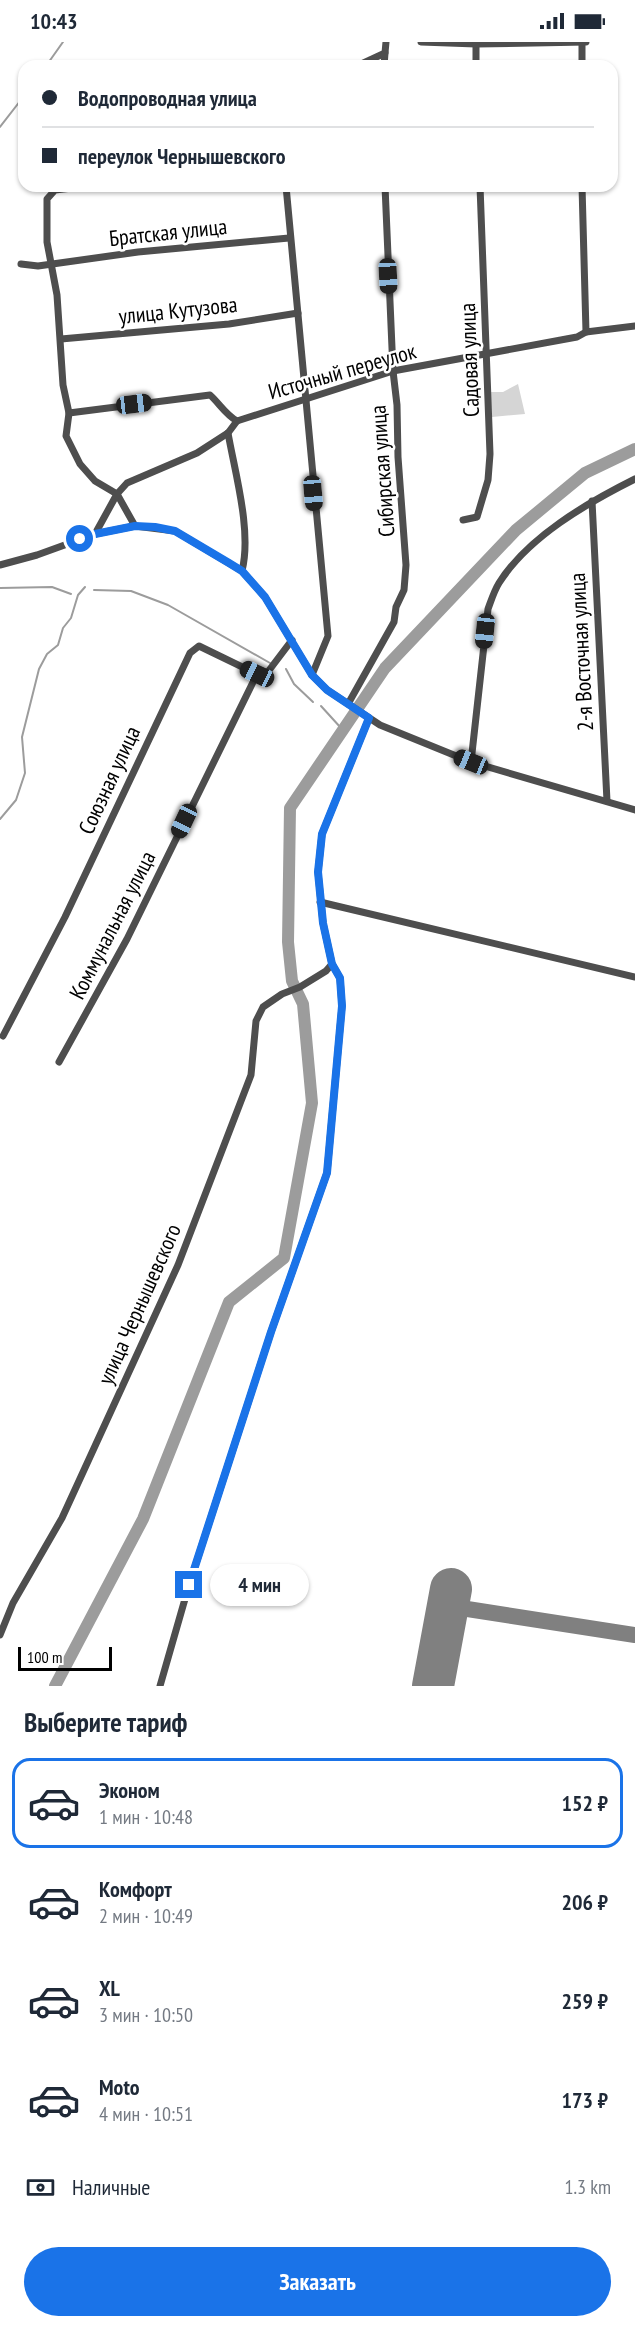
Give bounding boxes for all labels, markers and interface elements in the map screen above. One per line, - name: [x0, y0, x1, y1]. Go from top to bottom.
- text: 10:43: [30, 7, 78, 35]
- text: Водопроводная улица: [78, 84, 257, 112]
- text: переулок Чернышевского: [78, 142, 285, 170]
- street label: Братская улица: [108, 212, 228, 252]
- car: [378, 258, 398, 294]
- street label: улица Кутузова: [117, 290, 239, 330]
- street label: Садовая улица: [453, 303, 485, 417]
- street label: Источный переулок: [265, 336, 419, 405]
- car: [115, 393, 153, 415]
- street label: Сибирская улица: [363, 404, 401, 538]
- car: [302, 474, 324, 512]
- route start: [66, 525, 93, 552]
- street label: 2-я Восточная улица: [563, 572, 599, 732]
- car: [474, 612, 496, 650]
- car: [237, 658, 277, 690]
- street label: Союзная улица: [72, 722, 146, 838]
- car: [451, 747, 491, 777]
- car: [168, 801, 200, 841]
- street label: Коммунальная улица: [63, 846, 161, 1004]
- street label: улица Чернышевского: [91, 1219, 187, 1389]
- callout: 4 мин: [210, 1564, 309, 1606]
- route end: [175, 1571, 202, 1598]
- text: 4 мин: [238, 1572, 281, 1598]
- scale bar: [18, 1644, 112, 1672]
- text: 100 m: [27, 1647, 62, 1667]
- text: Выберите тариф: [24, 1705, 187, 1739]
- icon: car: [27, 1776, 81, 1830]
- text: Эконом: [99, 1776, 160, 1804]
- text: 152 ₽: [561, 1789, 608, 1817]
- text: 1 мин · 10:48: [99, 1804, 193, 1830]
- icon: car: [27, 1875, 81, 1929]
- text: Комфорт: [99, 1875, 172, 1903]
- text: 206 ₽: [561, 1888, 608, 1916]
- text: 2 мин · 10:49: [99, 1903, 193, 1929]
- icon: car: [27, 1974, 81, 2028]
- text: XL: [99, 1974, 120, 2002]
- text: 259 ₽: [561, 1987, 608, 2015]
- text: 3 мин · 10:50: [99, 2002, 193, 2028]
- icon: car: [27, 2073, 81, 2127]
- text: Moto: [99, 2073, 140, 2101]
- text: 173 ₽: [561, 2086, 608, 2114]
- text: 4 мин · 10:51: [99, 2101, 193, 2127]
- icon: cash: [24, 2171, 57, 2204]
- text: Наличные: [72, 2173, 150, 2201]
- text: 1.3 km: [564, 2174, 611, 2200]
- button: Заказать: [24, 2247, 611, 2316]

